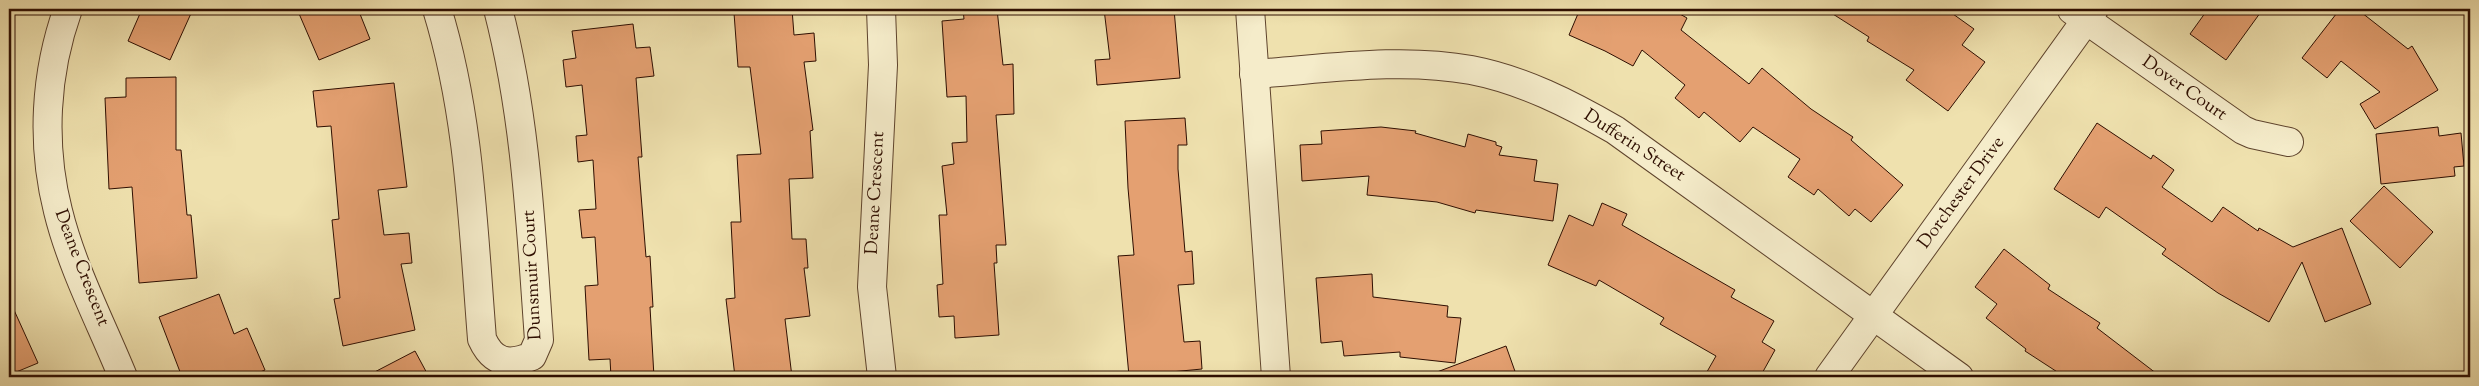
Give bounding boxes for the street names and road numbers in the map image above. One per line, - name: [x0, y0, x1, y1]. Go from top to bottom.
- street label: Dover Court: [2136, 50, 2232, 128]
- street label: Dufferin Street: [1578, 103, 1690, 189]
- street label: Deane Crescent: [860, 131, 892, 255]
- street label: Dorchester Drive: [1912, 131, 2012, 255]
- street label: Deane Crescent: [47, 206, 115, 330]
- street label: Dunsmuir Court: [517, 209, 549, 341]

